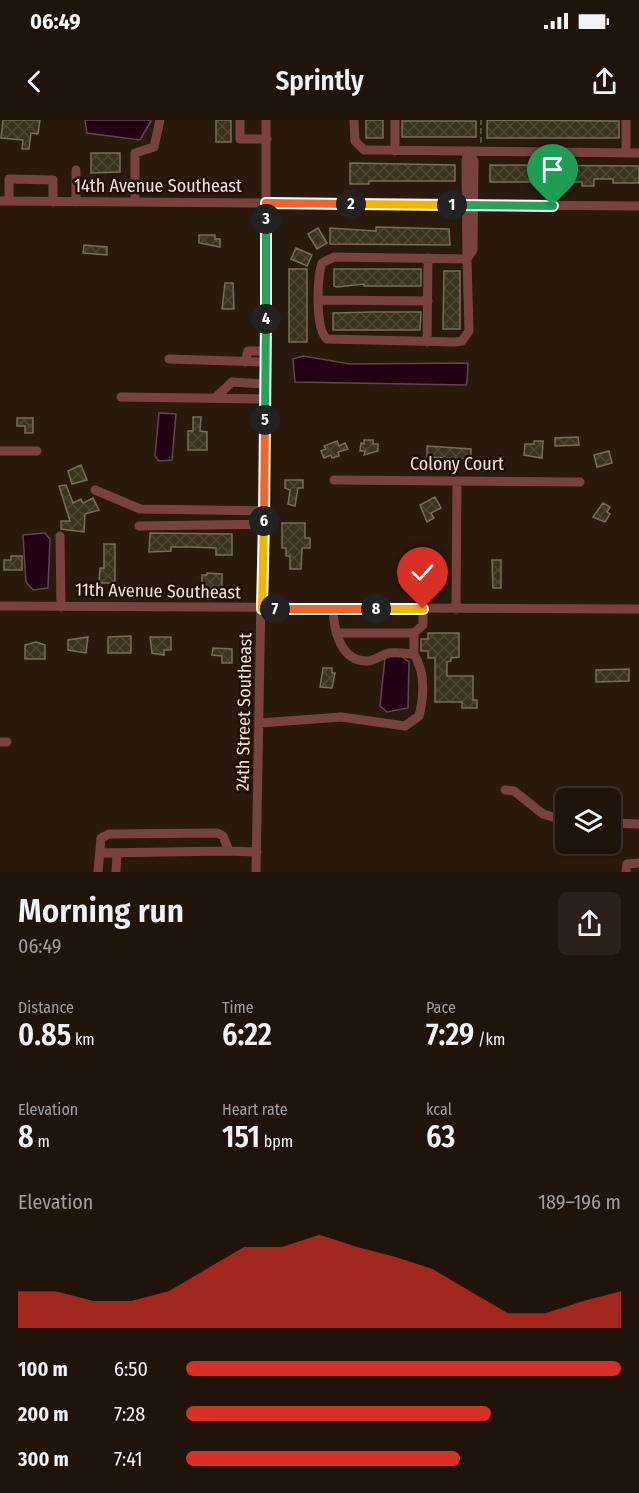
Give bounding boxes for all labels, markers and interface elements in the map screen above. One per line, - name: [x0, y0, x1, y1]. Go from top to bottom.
- text: 06:49: [30, 8, 81, 35]
- icon: back: [18, 65, 51, 98]
- text: Sprintly: [275, 65, 364, 97]
- icon: share: [588, 65, 621, 98]
- pin: [527, 144, 578, 206]
- icon: arrive: [536, 153, 569, 186]
- street label: 14th Avenue Southeast: [74, 175, 242, 197]
- pin: 2: [336, 189, 366, 219]
- pin: 1: [437, 190, 467, 220]
- text: 2: [347, 194, 355, 213]
- text: 1: [449, 195, 455, 214]
- pin: 3: [251, 204, 281, 234]
- text: 3: [262, 209, 270, 228]
- pin: 4: [251, 304, 281, 334]
- text: 4: [262, 309, 270, 328]
- pin: 5: [250, 405, 280, 435]
- text: 5: [261, 410, 269, 429]
- street label: Colony Court: [410, 453, 504, 475]
- pin: 6: [249, 506, 279, 536]
- text: 6: [260, 511, 268, 530]
- pin: [397, 547, 448, 609]
- icon: check: [406, 556, 439, 589]
- street label: 11th Avenue Southeast: [75, 579, 241, 603]
- pin: 7: [260, 594, 290, 624]
- pin: 8: [361, 594, 391, 624]
- text: 7: [272, 599, 278, 618]
- text: 8: [372, 599, 380, 618]
- street label: 24th Street Southeast: [232, 632, 256, 791]
- map controls: [555, 788, 621, 854]
- button: layers: [555, 788, 621, 854]
- text: Morning run: [18, 891, 184, 931]
- button: share: [558, 892, 621, 955]
- text: 06:49: [18, 934, 62, 958]
- text: Distance: [18, 998, 74, 1017]
- text: Time: [222, 998, 254, 1017]
- text: Pace: [426, 998, 456, 1017]
- text: 0.85: [18, 1017, 71, 1053]
- text: 6:22: [222, 1017, 272, 1053]
- text: 7:29: [426, 1017, 474, 1053]
- text: km: [71, 1030, 95, 1049]
- text: /km: [474, 1030, 505, 1049]
- text: Elevation: [18, 1100, 78, 1119]
- text: Heart rate: [222, 1100, 288, 1119]
- text: kcal: [426, 1100, 452, 1119]
- text: 8: [18, 1119, 34, 1155]
- text: 151: [222, 1119, 260, 1155]
- text: 63: [426, 1119, 455, 1155]
- text: m: [34, 1132, 50, 1151]
- text: bpm: [260, 1132, 293, 1151]
- text: Elevation: [18, 1190, 93, 1214]
- text: 189–196 m: [538, 1190, 621, 1214]
- text: 100 m: [18, 1357, 68, 1381]
- text: 6:50: [114, 1357, 148, 1381]
- text: 200 m: [18, 1402, 69, 1426]
- text: 7:28: [114, 1402, 145, 1426]
- text: 300 m: [18, 1447, 69, 1471]
- text: 7:41: [114, 1447, 143, 1471]

